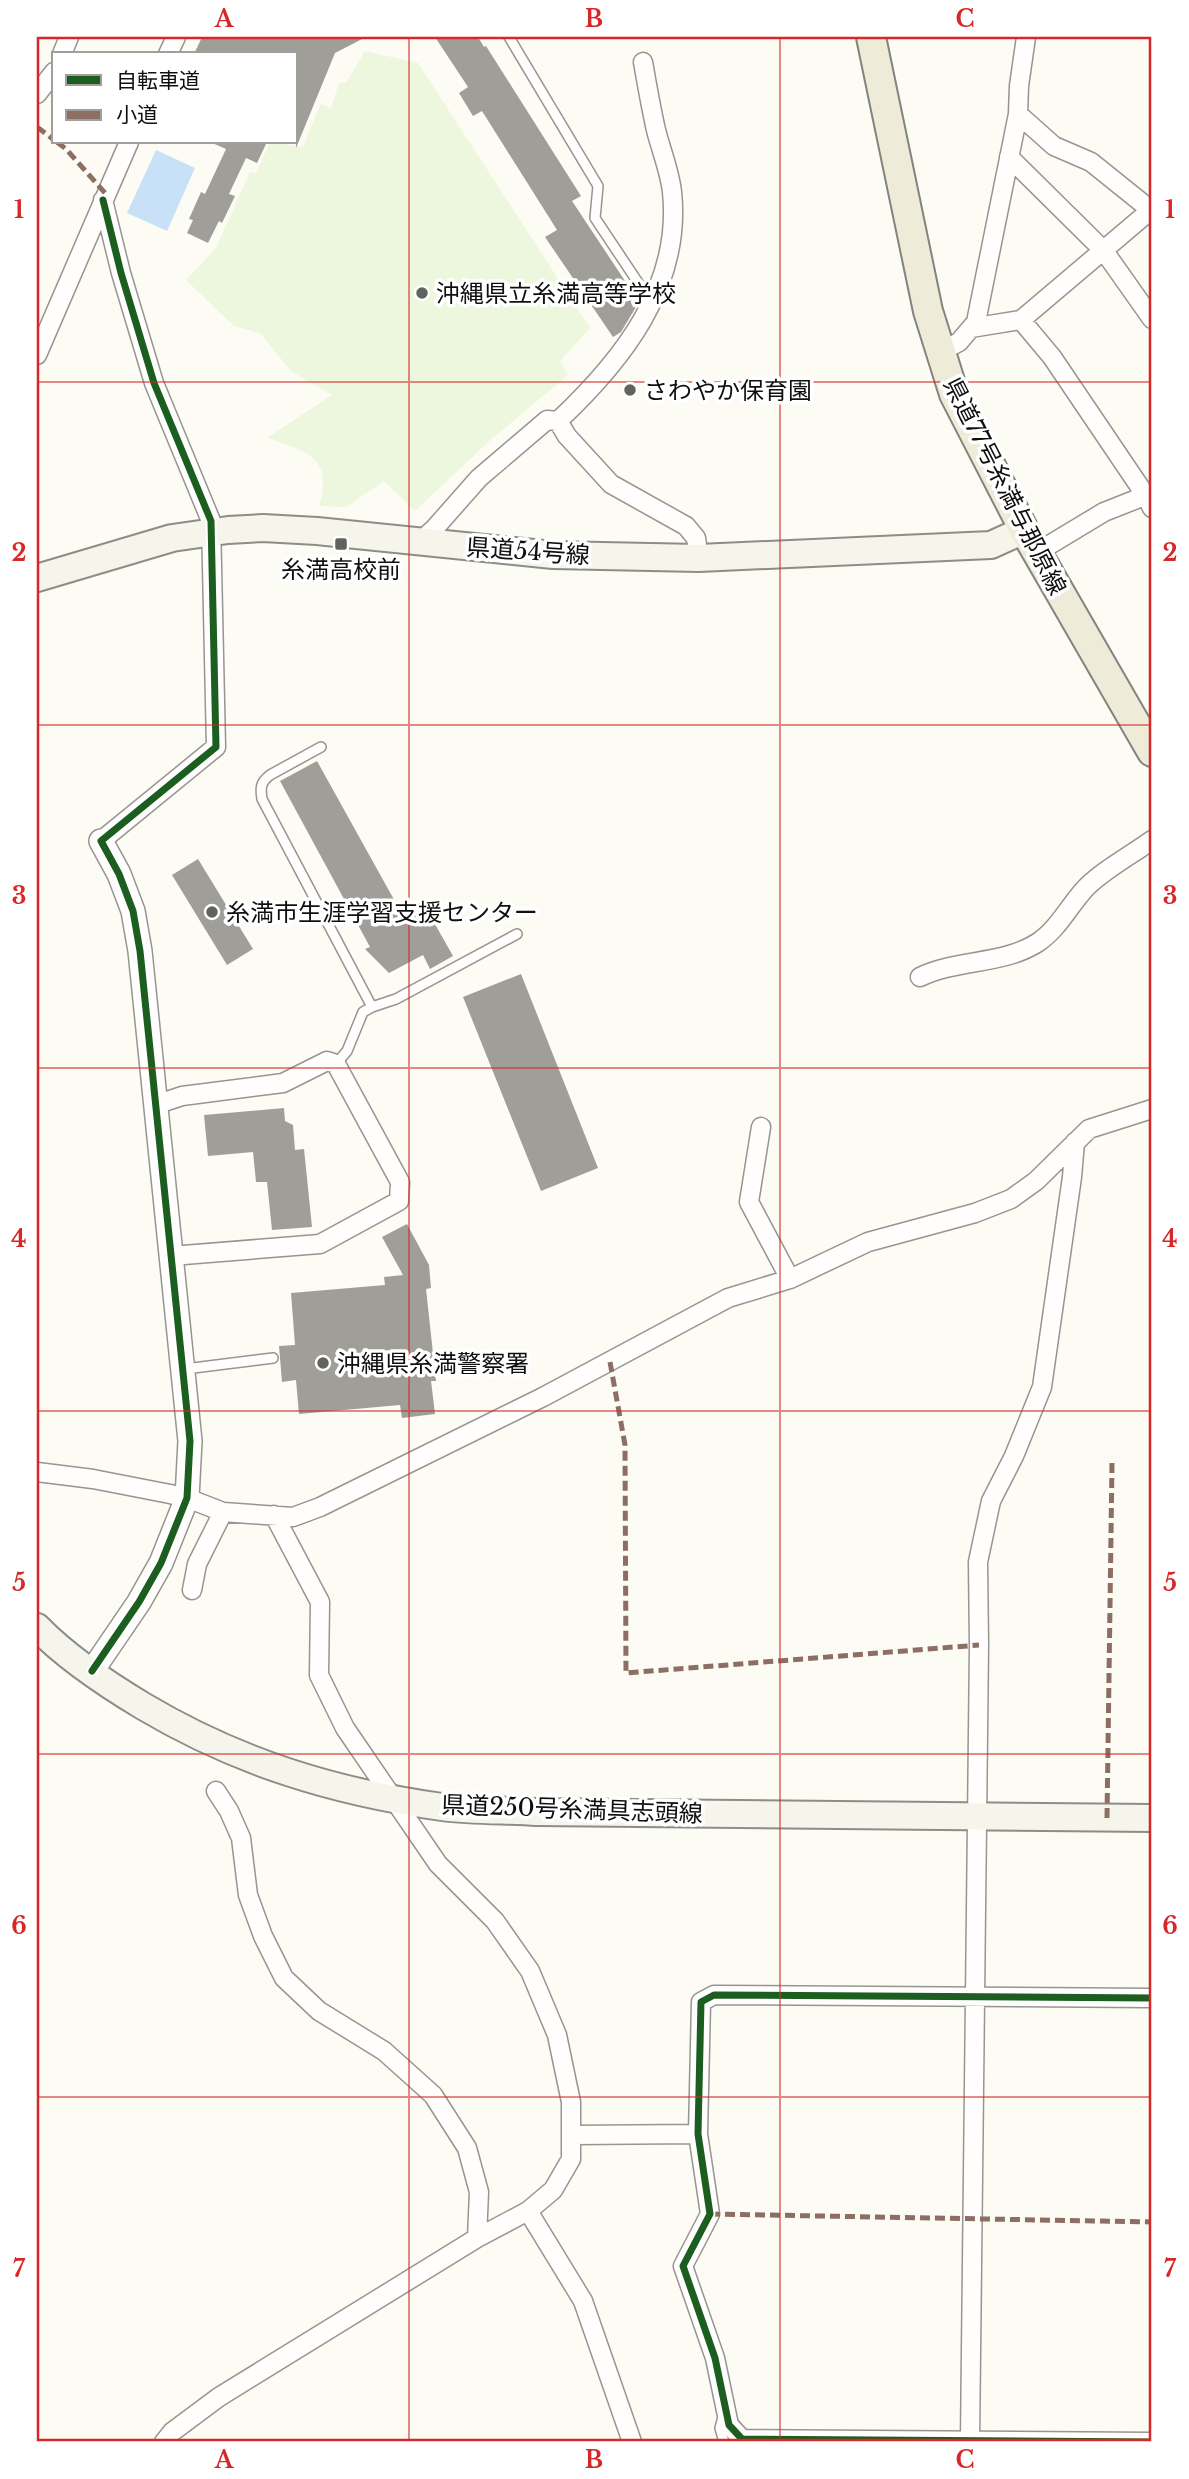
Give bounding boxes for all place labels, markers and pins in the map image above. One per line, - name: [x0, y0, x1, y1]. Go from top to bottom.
- place label: 沖縄県立糸満高等学校: [436, 279, 676, 308]
- marker: 沖縄県立糸満高等学校: [414, 285, 430, 301]
- place label: さわやか保育園: [644, 376, 812, 405]
- marker: さわやか保育園: [622, 382, 638, 398]
- marker: 糸満高校前: [333, 536, 349, 552]
- place label: 糸満高校前: [281, 555, 401, 584]
- place label: 糸満市生涯学習支援センター: [226, 898, 538, 927]
- marker: 糸満市生涯学習支援センター: [204, 904, 220, 920]
- place label: 沖縄県糸満警察署: [337, 1349, 529, 1378]
- marker: 沖縄県糸満警察署: [315, 1355, 331, 1371]

